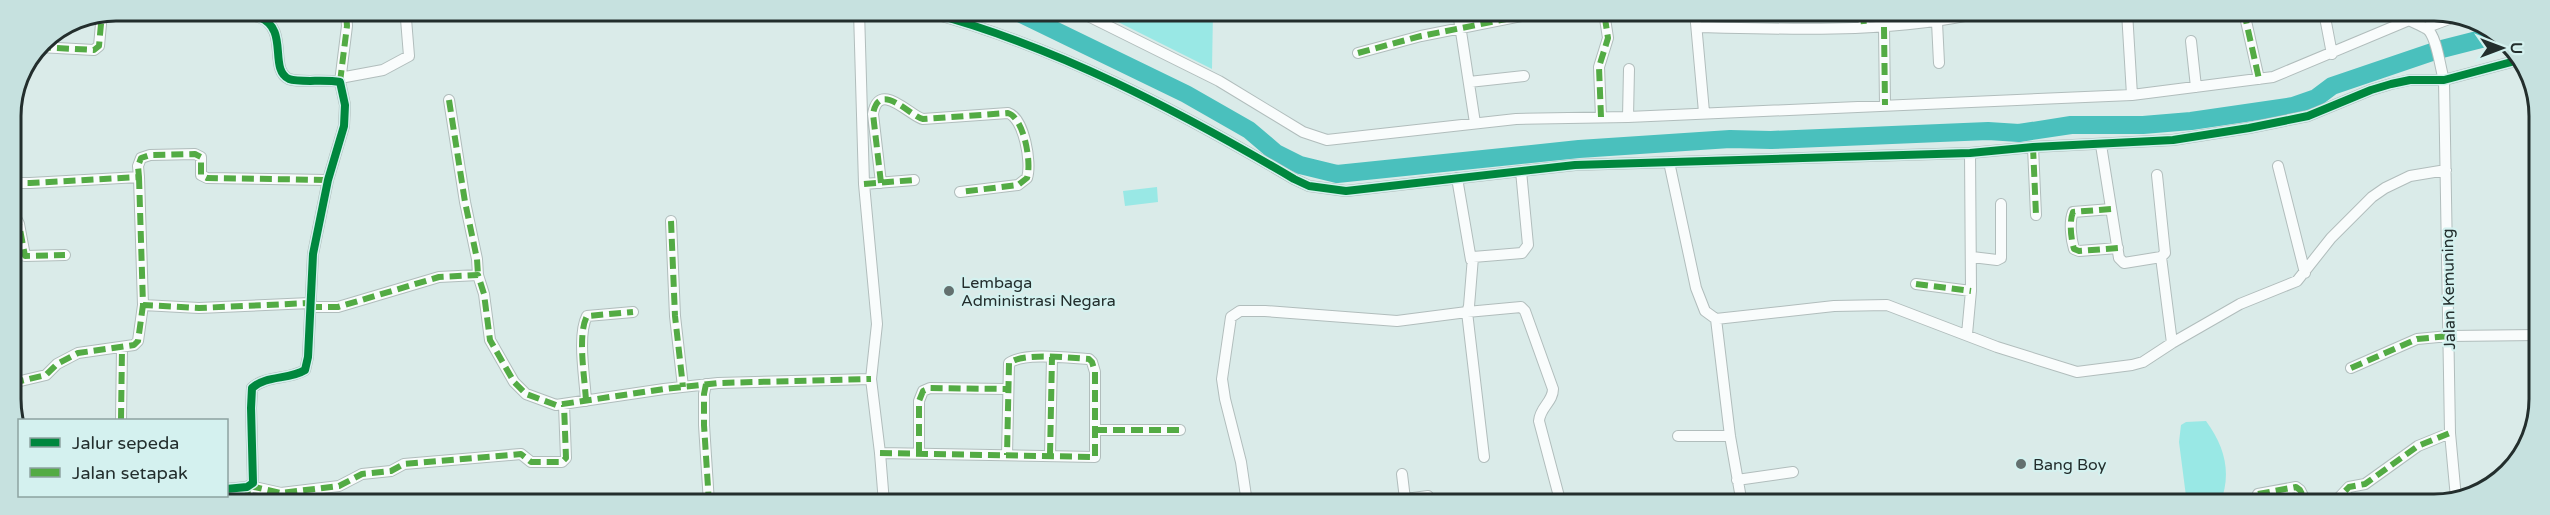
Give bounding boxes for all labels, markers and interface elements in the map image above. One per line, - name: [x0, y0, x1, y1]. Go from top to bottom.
- north arrow: [2472, 18, 2532, 78]
- text: U: [2506, 42, 2526, 54]
- street label: Jalan Kemuning: [2438, 228, 2460, 350]
- place label: Lembaga Administrasi Negara: [961, 273, 1116, 311]
- marker: Lembaga Administrasi Negara: [942, 284, 956, 298]
- legend: [18, 419, 228, 497]
- text: Jalur sepeda: [72, 432, 179, 454]
- place label: Bang Boy: [2033, 455, 2107, 475]
- marker: Bang Boy: [2014, 457, 2028, 471]
- text: Jalan setapak: [72, 462, 188, 484]

